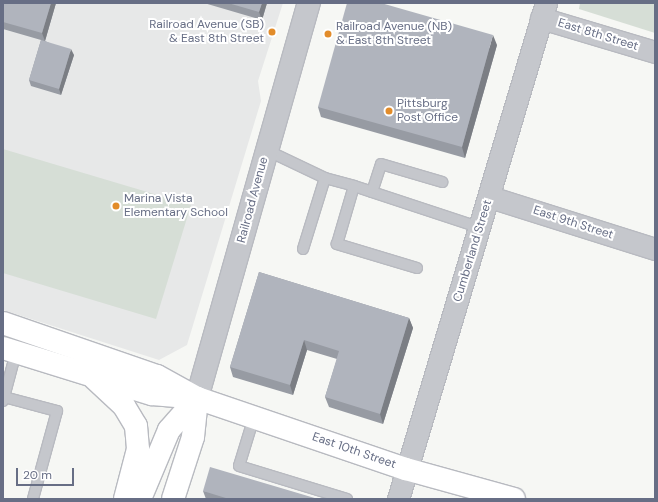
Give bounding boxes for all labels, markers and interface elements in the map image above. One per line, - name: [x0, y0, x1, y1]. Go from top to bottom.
- street label: East 8th Street: [556, 16, 640, 54]
- place label: Railroad Avenue (SB) & East 8th Street: [149, 18, 264, 46]
- place label: Railroad Avenue (NB) & East 8th Street: [336, 20, 452, 48]
- marker: Railroad Avenue (SB) & East 8th Street: [267, 27, 277, 37]
- marker: Railroad Avenue (NB) & East 8th Street: [323, 29, 333, 39]
- place label: Pittsburg Post Office: [397, 97, 458, 125]
- marker: Pittsburg Post Office: [384, 106, 394, 116]
- street label: Railroad Avenue: [235, 155, 271, 245]
- place label: Marina Vista Elementary School: [124, 192, 228, 220]
- street label: Cumberland Street: [451, 198, 495, 304]
- marker: Marina Vista Elementary School: [111, 201, 121, 211]
- street label: East 9th Street: [531, 203, 615, 243]
- street label: East 10th Street: [310, 430, 398, 472]
- scale bar: [18, 460, 76, 486]
- text: 20 m: [23, 467, 52, 483]

